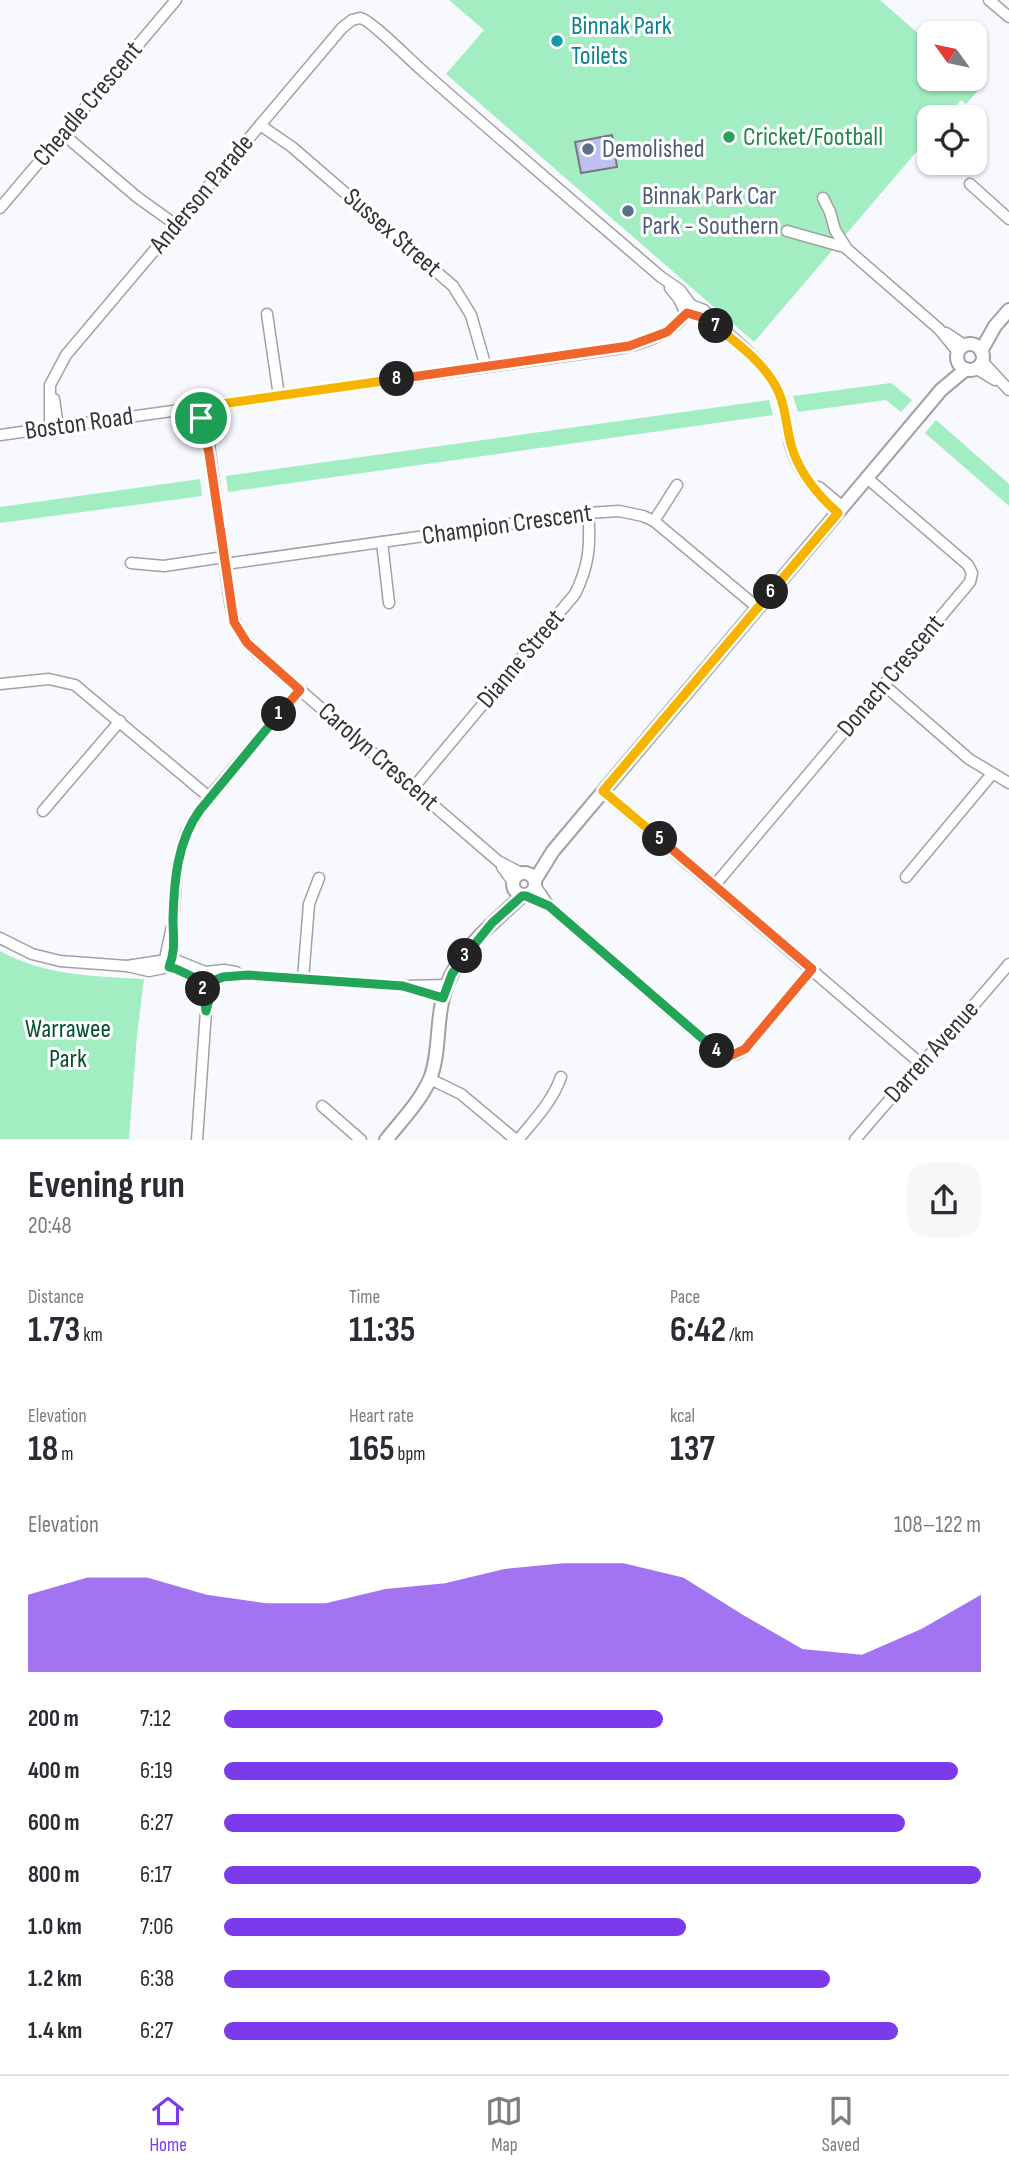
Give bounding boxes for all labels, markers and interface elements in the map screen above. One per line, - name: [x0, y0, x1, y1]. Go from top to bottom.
- place label: Binnak Park Toilets: [571, 11, 672, 72]
- north arrow: [917, 21, 987, 91]
- map controls: [917, 21, 987, 175]
- marker: Binnak Park Toilets: [549, 33, 565, 49]
- street label: Cheadle Crescent: [27, 35, 149, 173]
- button: locate: [917, 105, 987, 175]
- place label: Cricket/Football: [743, 122, 883, 153]
- street label: Anderson Parade: [143, 128, 261, 260]
- marker: Cricket/Football: [721, 129, 737, 145]
- place label: Demolished: [602, 134, 705, 165]
- marker: Demolished: [580, 141, 596, 157]
- place label: Binnak Park Car Park - Southern: [642, 181, 779, 242]
- street label: Sussex Street: [337, 182, 447, 284]
- marker: Binnak Park Car Park - Southern: [620, 203, 636, 219]
- pin: 7: [698, 308, 734, 344]
- text: 7: [711, 314, 720, 337]
- pin: 8: [380, 362, 414, 396]
- text: 8: [392, 367, 401, 390]
- pin: [171, 388, 231, 448]
- icon: arrive: [182, 399, 220, 437]
- street label: Boston Road: [23, 401, 135, 447]
- street label: Champion Crescent: [420, 498, 594, 552]
- pin: 6: [754, 574, 788, 610]
- text: 6: [766, 580, 775, 603]
- street label: Dianne Street: [471, 603, 571, 715]
- street label: Donach Crescent: [831, 609, 951, 743]
- pin: 1: [262, 696, 296, 732]
- street label: Carolyn Crescent: [311, 696, 445, 818]
- text: 1: [275, 702, 282, 725]
- pin: 5: [642, 822, 678, 856]
- text: 5: [655, 827, 664, 850]
- pin: 3: [448, 939, 482, 974]
- text: 3: [460, 944, 469, 967]
- pin: 2: [186, 972, 220, 1006]
- text: 2: [198, 977, 207, 1000]
- street label: Darren Avenue: [878, 995, 986, 1109]
- park label: Warrawee Park: [25, 1014, 111, 1075]
- pin: 4: [700, 1034, 734, 1068]
- text: 4: [712, 1039, 721, 1062]
- text: Evening run: [28, 1163, 185, 1208]
- button: share: [907, 1163, 981, 1237]
- text: 20:48: [28, 1212, 72, 1240]
- text: Distance: [28, 1286, 84, 1309]
- text: Time: [349, 1286, 380, 1309]
- text: Pace: [670, 1286, 700, 1309]
- text: 1.73: [28, 1309, 80, 1352]
- text: 11:35: [349, 1309, 415, 1352]
- text: 6:42: [670, 1309, 726, 1352]
- text: km: [80, 1324, 103, 1347]
- text: /km: [726, 1324, 754, 1347]
- text: Elevation: [28, 1405, 87, 1428]
- text: Heart rate: [349, 1405, 414, 1428]
- text: kcal: [670, 1405, 695, 1428]
- text: 18: [28, 1428, 58, 1471]
- text: 165: [349, 1428, 395, 1471]
- text: 137: [670, 1428, 715, 1471]
- text: m: [58, 1443, 73, 1466]
- text: bpm: [395, 1443, 426, 1466]
- text: Elevation: [28, 1511, 99, 1539]
- text: 108–122 m: [894, 1511, 981, 1539]
- text: 200 m: [28, 1705, 79, 1733]
- text: 7:12: [140, 1705, 171, 1733]
- text: 400 m: [28, 1757, 79, 1785]
- text: 6:19: [140, 1757, 173, 1785]
- text: 600 m: [28, 1809, 80, 1837]
- text: 6:27: [140, 1809, 173, 1837]
- text: 800 m: [28, 1861, 80, 1889]
- text: 6:17: [140, 1861, 172, 1889]
- text: 1.0 km: [28, 1913, 82, 1941]
- text: 7:06: [140, 1913, 174, 1941]
- text: 1.2 km: [28, 1965, 82, 1993]
- text: 6:38: [140, 1965, 174, 1993]
- text: 1.4 km: [28, 2017, 82, 2045]
- text: 6:27: [140, 2017, 173, 2045]
- tab: Home: [149, 2092, 187, 2157]
- tab: Map: [485, 2092, 523, 2157]
- tab: Saved: [822, 2092, 860, 2157]

